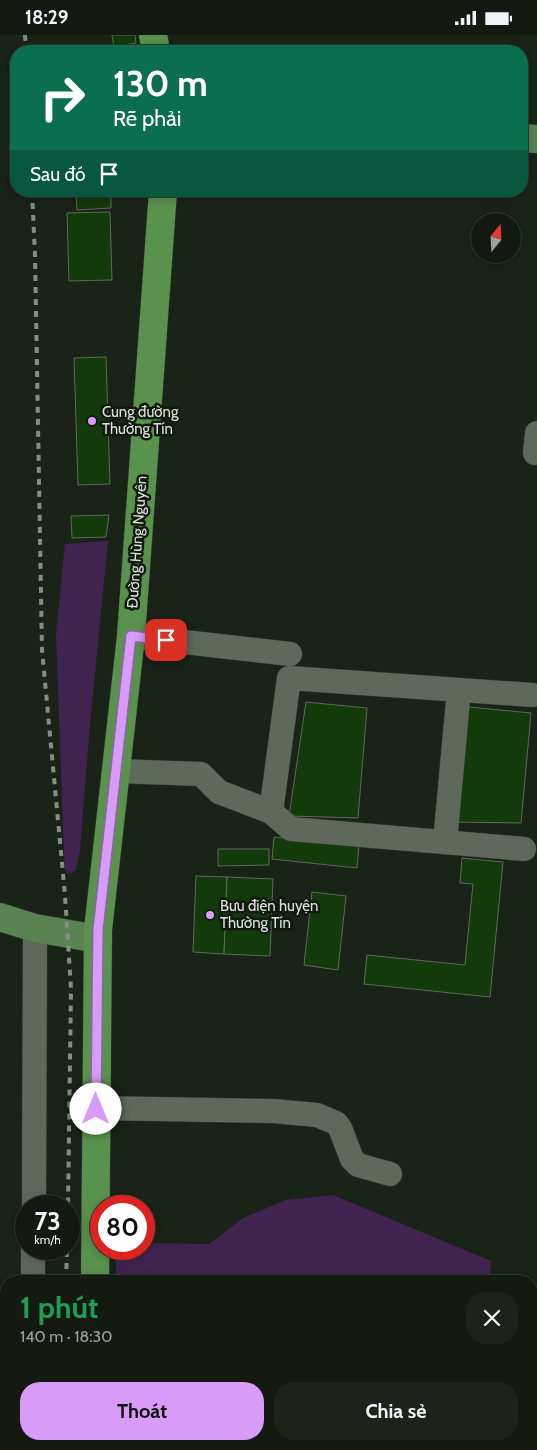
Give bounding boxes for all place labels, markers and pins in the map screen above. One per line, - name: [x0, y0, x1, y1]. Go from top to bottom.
- place label: Cung đường Thường Tín: [102, 403, 179, 438]
- marker: Cung đường Thường Tín: [86, 415, 98, 427]
- pin: [145, 619, 187, 661]
- place label: Bưu điện huyện Thường Tín: [220, 897, 318, 932]
- marker: Bưu điện huyện Thường Tín: [204, 909, 216, 921]

